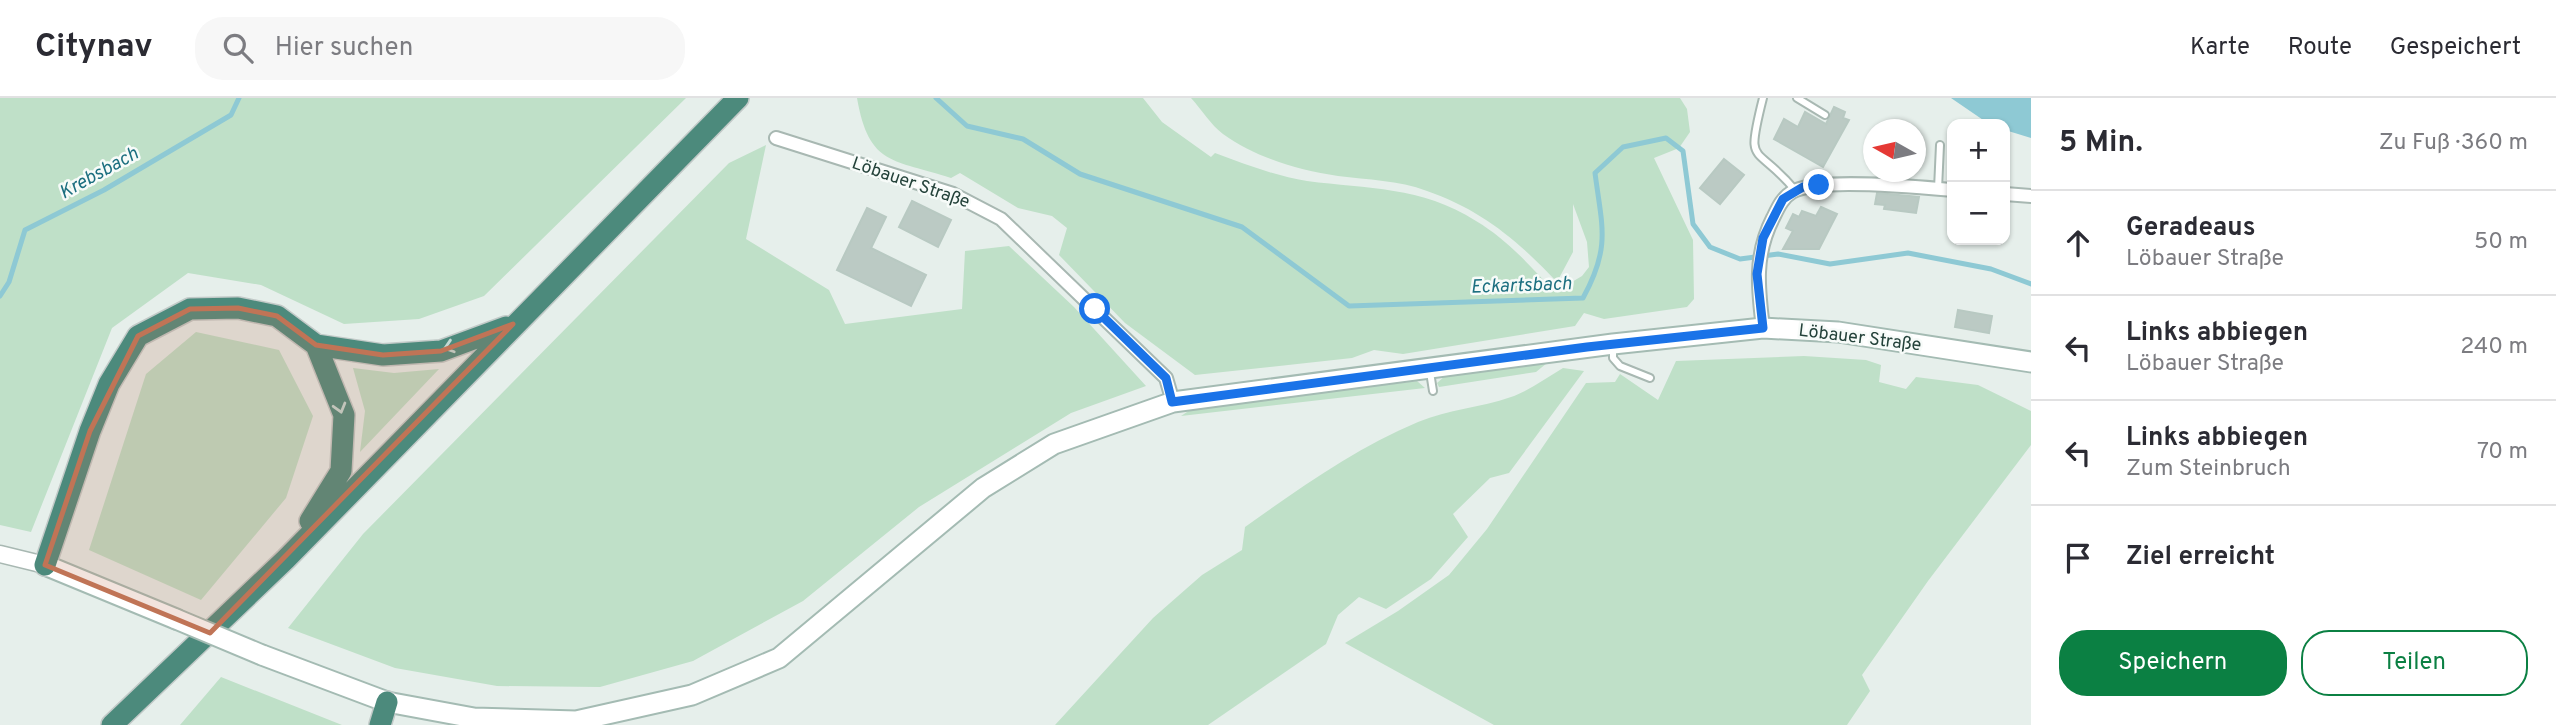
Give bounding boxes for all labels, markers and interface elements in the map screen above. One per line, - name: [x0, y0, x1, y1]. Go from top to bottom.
- search box: [195, 17, 685, 80]
- text: Citynav: [35, 27, 153, 69]
- icon: search: [219, 29, 257, 67]
- text: Hier suchen: [275, 32, 413, 65]
- text: Karte: [2190, 33, 2250, 63]
- text: Route: [2288, 33, 2352, 63]
- text: Gespeichert: [2390, 33, 2521, 63]
- north arrow: [1863, 119, 1926, 182]
- map controls: [1947, 119, 2010, 245]
- button: +: [1947, 119, 2010, 182]
- text: 5 Min.: [2059, 125, 2143, 162]
- text: Zu Fuß · 360 m: [2379, 129, 2528, 158]
- water label: Krebsbach: [55, 142, 143, 205]
- street label: Löbauer Straße: [848, 152, 973, 214]
- route end: [1803, 169, 1834, 200]
- button: −: [1947, 182, 2010, 245]
- text: Geradeaus: [2126, 212, 2255, 245]
- icon: ahead: [2059, 224, 2097, 262]
- text: 50 m: [2474, 228, 2528, 257]
- text: Löbauer Straße: [2126, 245, 2284, 274]
- water label: Eckartsbach: [1470, 272, 1573, 300]
- route start: [1079, 293, 1110, 324]
- text: Links abbiegen: [2126, 317, 2308, 350]
- street label: Löbauer Straße: [1797, 320, 1923, 357]
- icon: left: [2059, 329, 2097, 367]
- text: 240 m: [2460, 333, 2528, 362]
- one-way arrow: [444, 339, 456, 353]
- text: Löbauer Straße: [2126, 350, 2284, 379]
- one-way arrow: [331, 402, 346, 414]
- text: Links abbiegen: [2126, 422, 2308, 455]
- icon: left: [2059, 434, 2097, 472]
- text: 70 m: [2477, 438, 2528, 467]
- text: Zum Steinbruch: [2126, 455, 2291, 484]
- icon: arrive: [2059, 539, 2097, 577]
- text: Ziel erreicht: [2126, 541, 2275, 574]
- button: Speichern: [2059, 630, 2287, 696]
- button: Teilen: [2301, 630, 2528, 696]

